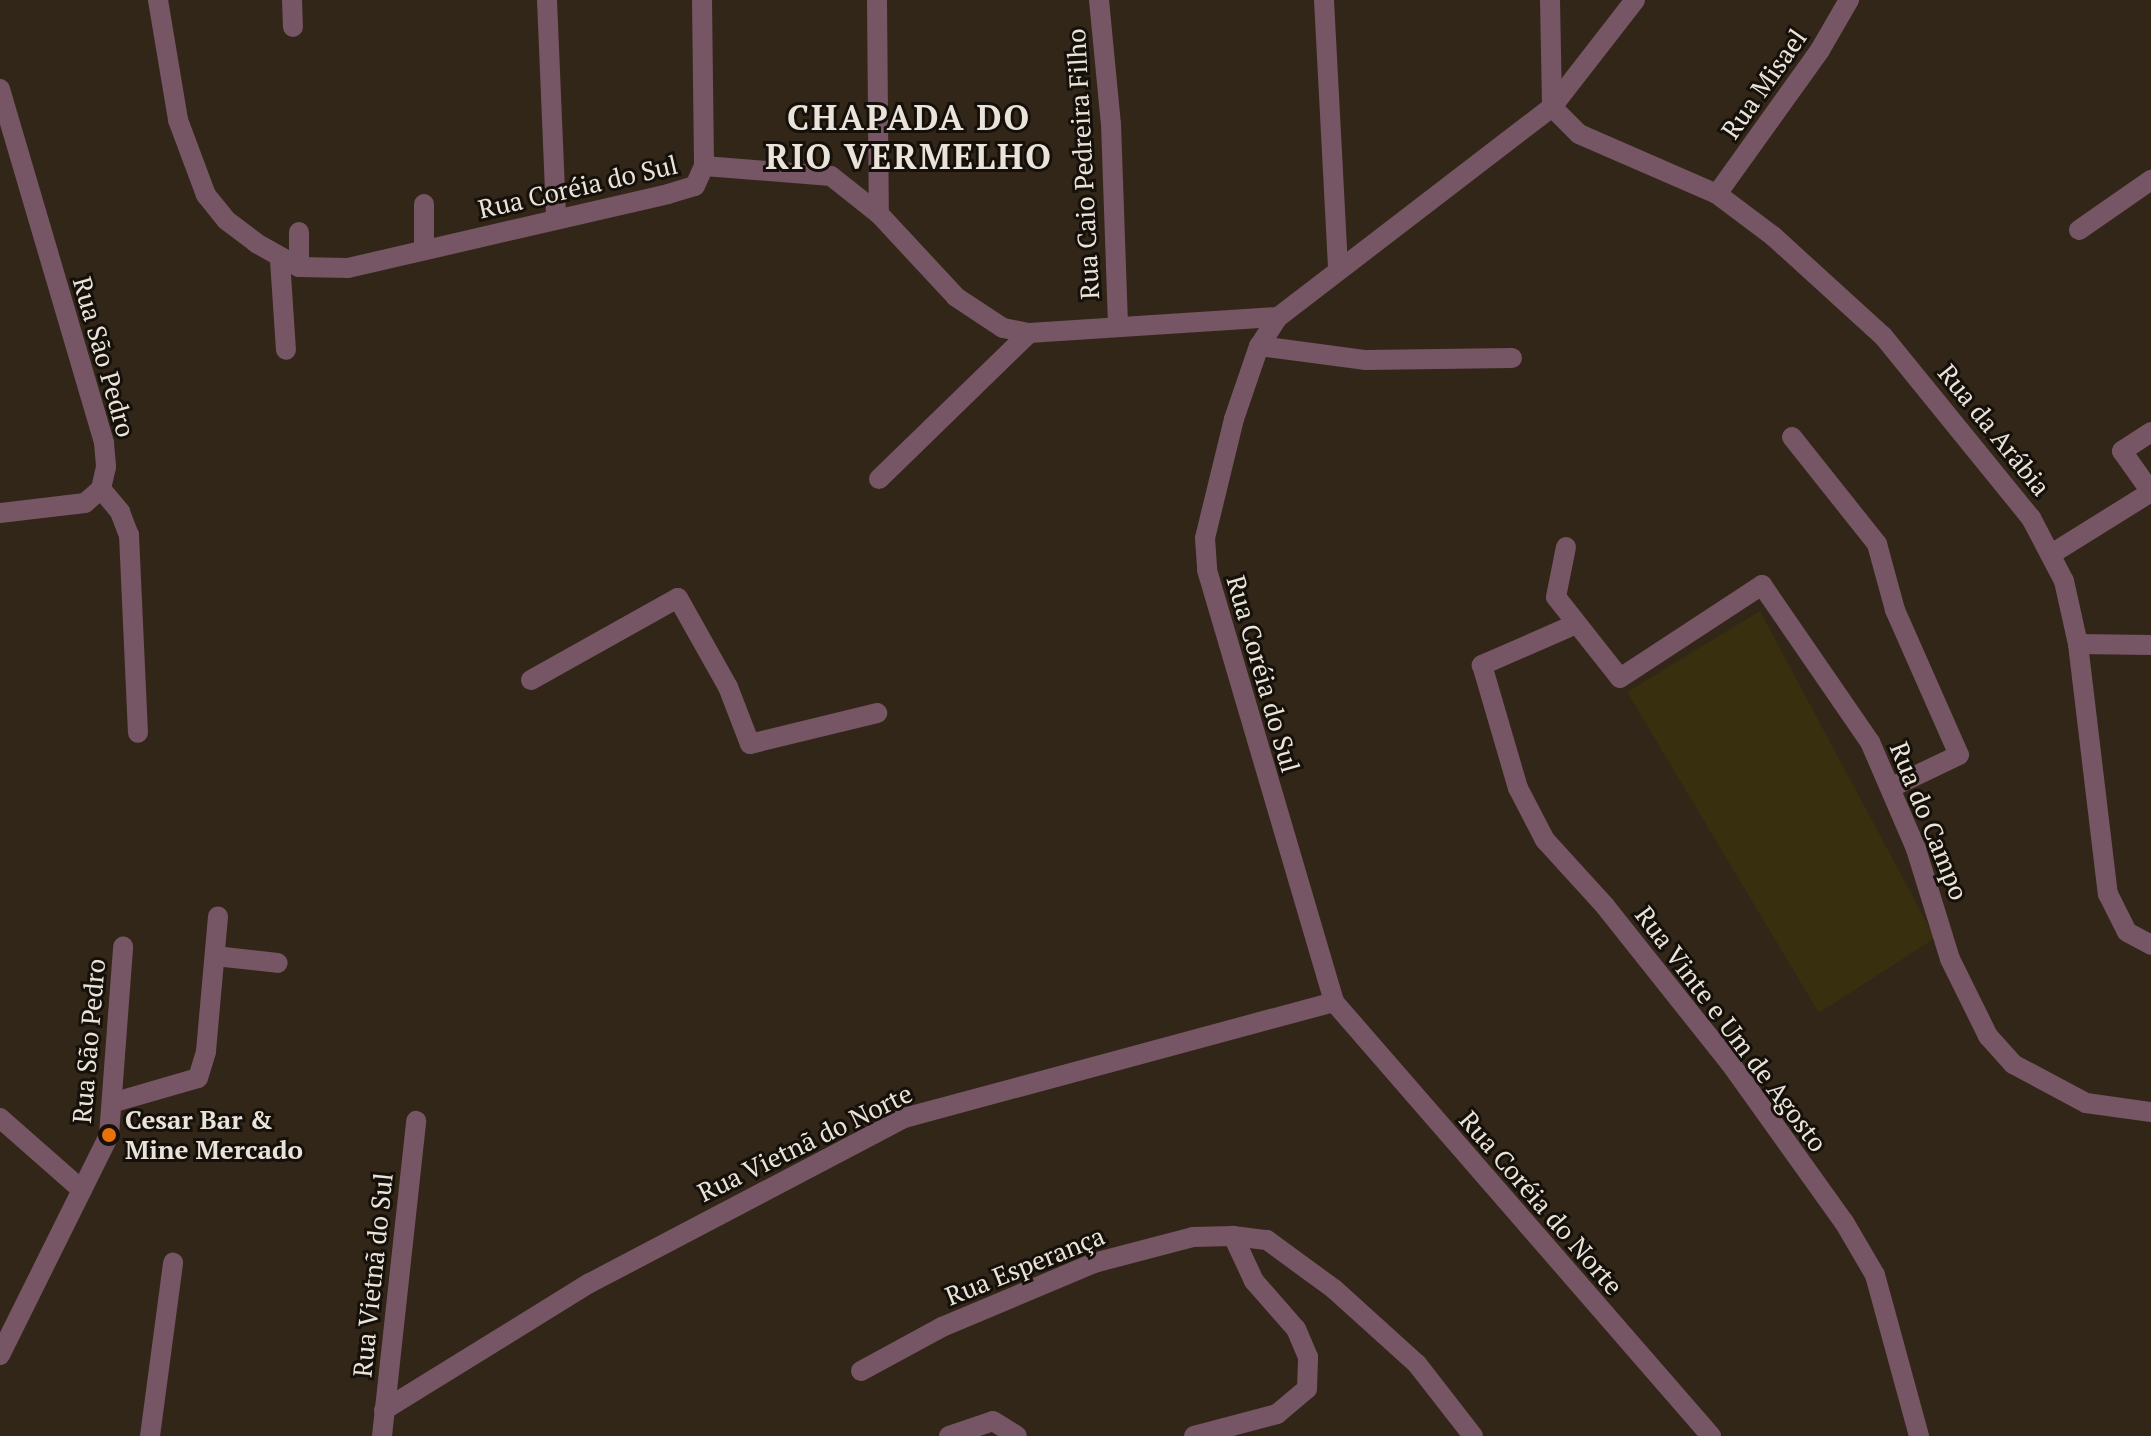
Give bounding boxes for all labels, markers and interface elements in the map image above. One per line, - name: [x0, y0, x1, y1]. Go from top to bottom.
- street label: Rua Misael: [1715, 23, 1813, 145]
- street label: Rua Caio Pedreira Filho: [1060, 28, 1106, 300]
- district label: CHAPADA DO RIO VERMELHO: [765, 97, 1053, 176]
- street label: Rua Coréia do Sul: [475, 149, 681, 225]
- street label: Rua São Pedro: [66, 273, 142, 441]
- street label: Rua da Arábia: [1931, 358, 2057, 502]
- street label: Rua Coréia do Sul: [1220, 572, 1306, 776]
- street label: Rua do Campo: [1883, 738, 1975, 904]
- street label: Rua Vinte e Um de Agosto: [1628, 900, 1834, 1158]
- street label: Rua São Pedro: [66, 957, 112, 1125]
- street label: Rua Vietnã do Norte: [692, 1077, 918, 1209]
- place label: Cesar Bar & Mine Mercado: [125, 1104, 303, 1166]
- street label: Rua Coréia do Norte: [1453, 1105, 1629, 1301]
- marker: Cesar Bar & Mine Mercado: [100, 1126, 118, 1144]
- street label: Rua Vietnã do Sul: [347, 1171, 399, 1379]
- street label: Rua Esperança: [941, 1220, 1109, 1312]

